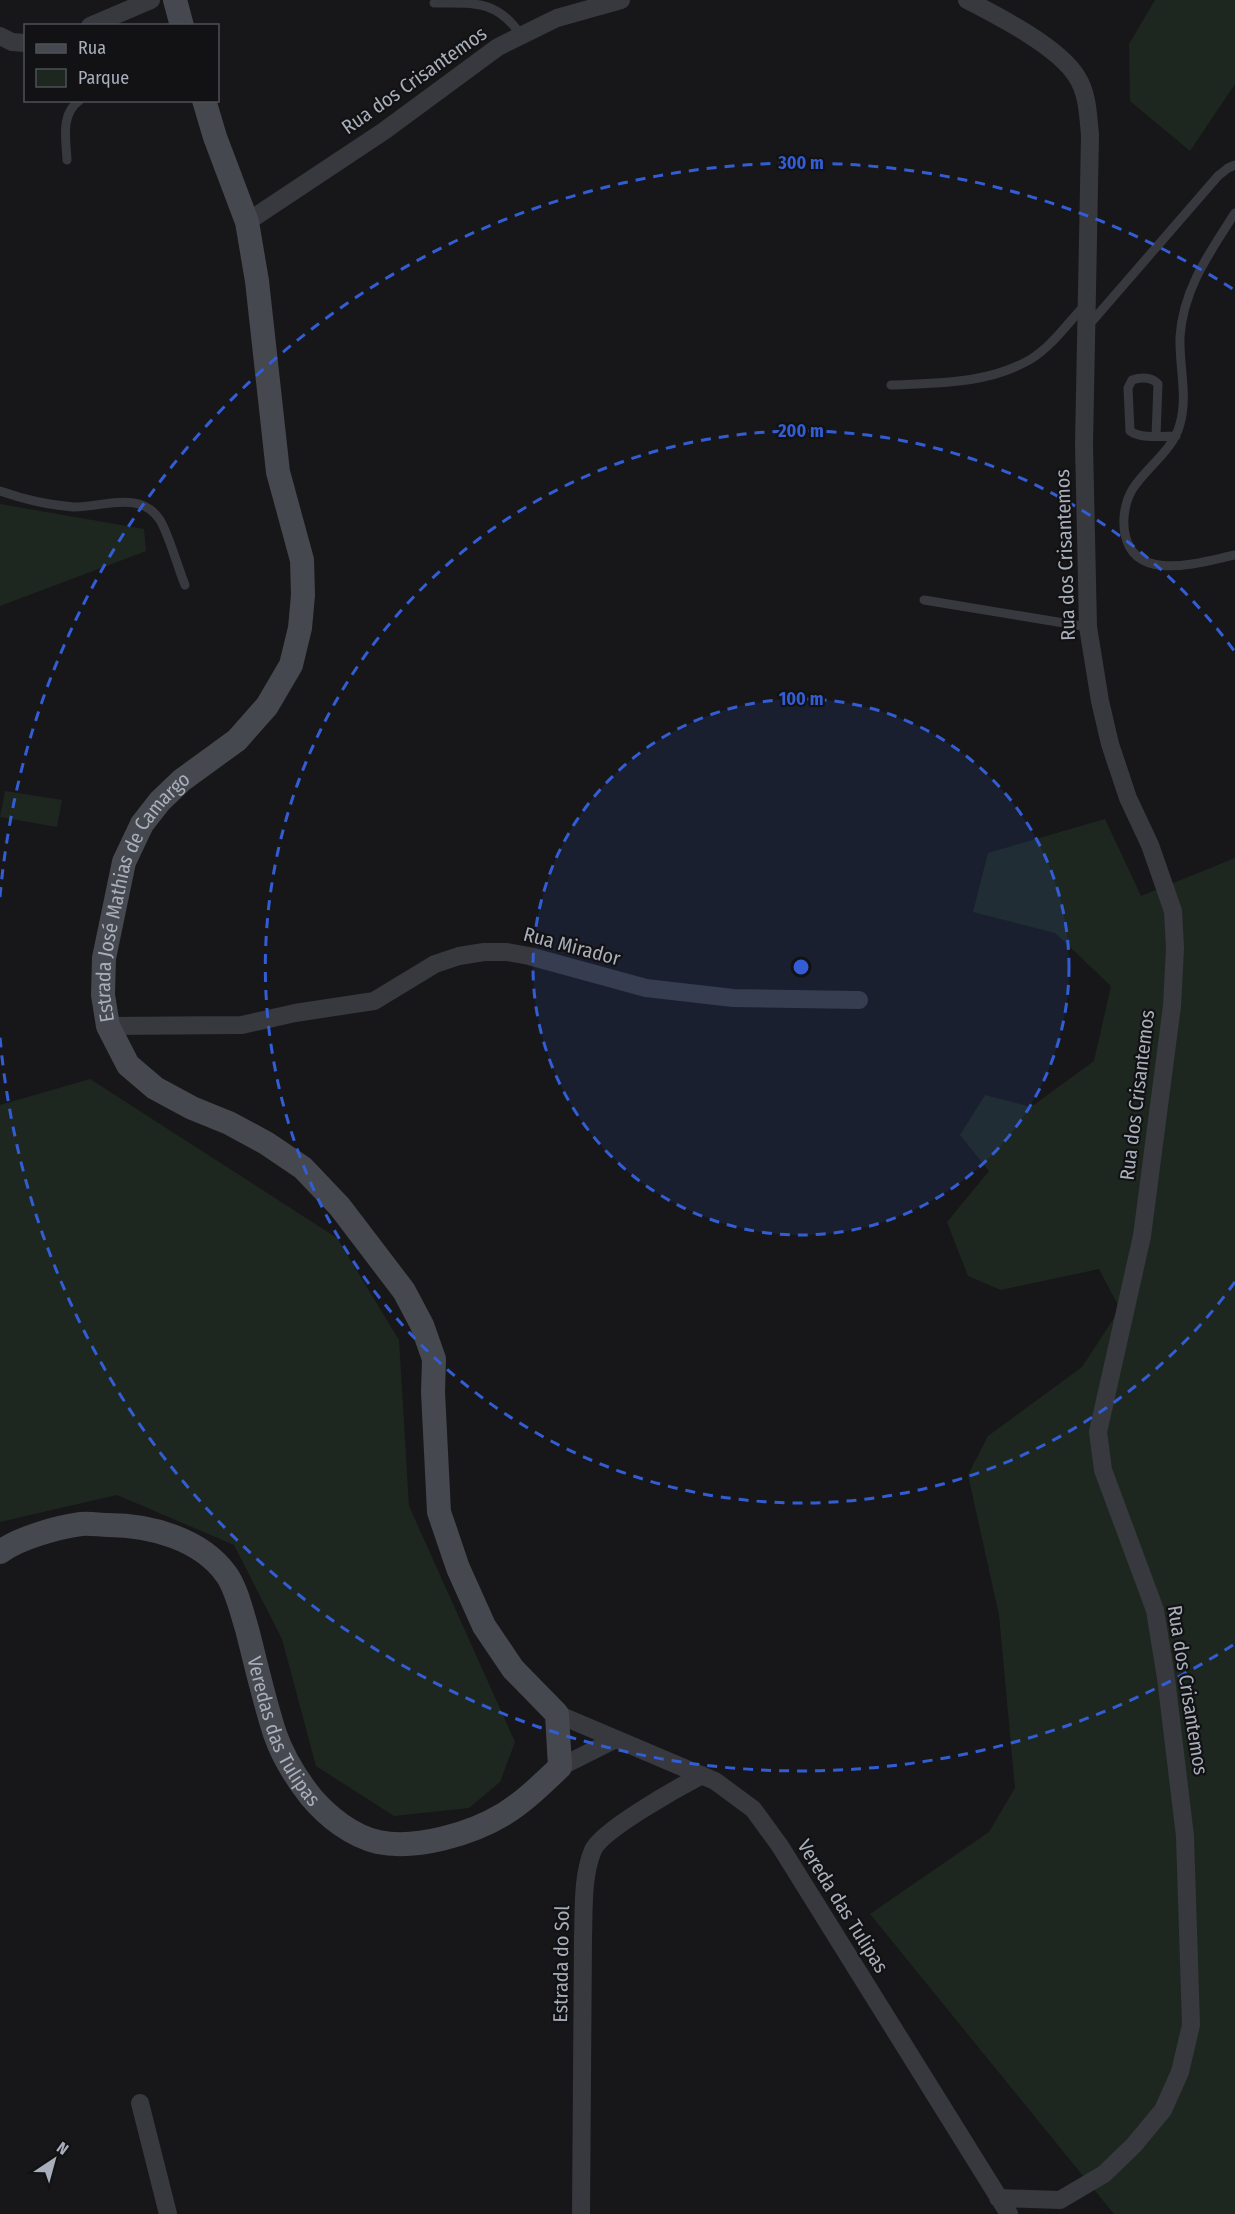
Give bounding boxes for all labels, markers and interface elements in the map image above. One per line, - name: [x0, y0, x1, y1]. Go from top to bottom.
- street label: Rua dos Crisantemos: [337, 21, 491, 139]
- legend: [24, 24, 219, 102]
- text: Rua: [78, 37, 106, 59]
- text: Parque: [78, 67, 129, 89]
- text: 300 m: [777, 152, 824, 174]
- text: 200 m: [777, 420, 824, 442]
- street label: Rua dos Crisantemos: [1050, 469, 1080, 641]
- text: 100 m: [779, 688, 823, 710]
- street label: Estrada José Mathias de Camargo: [91, 766, 194, 1024]
- street label: Rua Mirador: [521, 922, 623, 970]
- centre of rings: [791, 957, 811, 977]
- street label: Rua dos Crisantemos: [1115, 1008, 1159, 1182]
- street label: Rua dos Crisantemos: [1163, 1603, 1213, 1777]
- street label: Veredas das Tulipas: [242, 1654, 325, 1811]
- street label: Vereda das Tulipas: [792, 1835, 894, 1977]
- street label: Estrada do Sol: [548, 1905, 574, 2023]
- north arrow: [24, 2130, 84, 2190]
- text: N: [53, 2138, 72, 2159]

